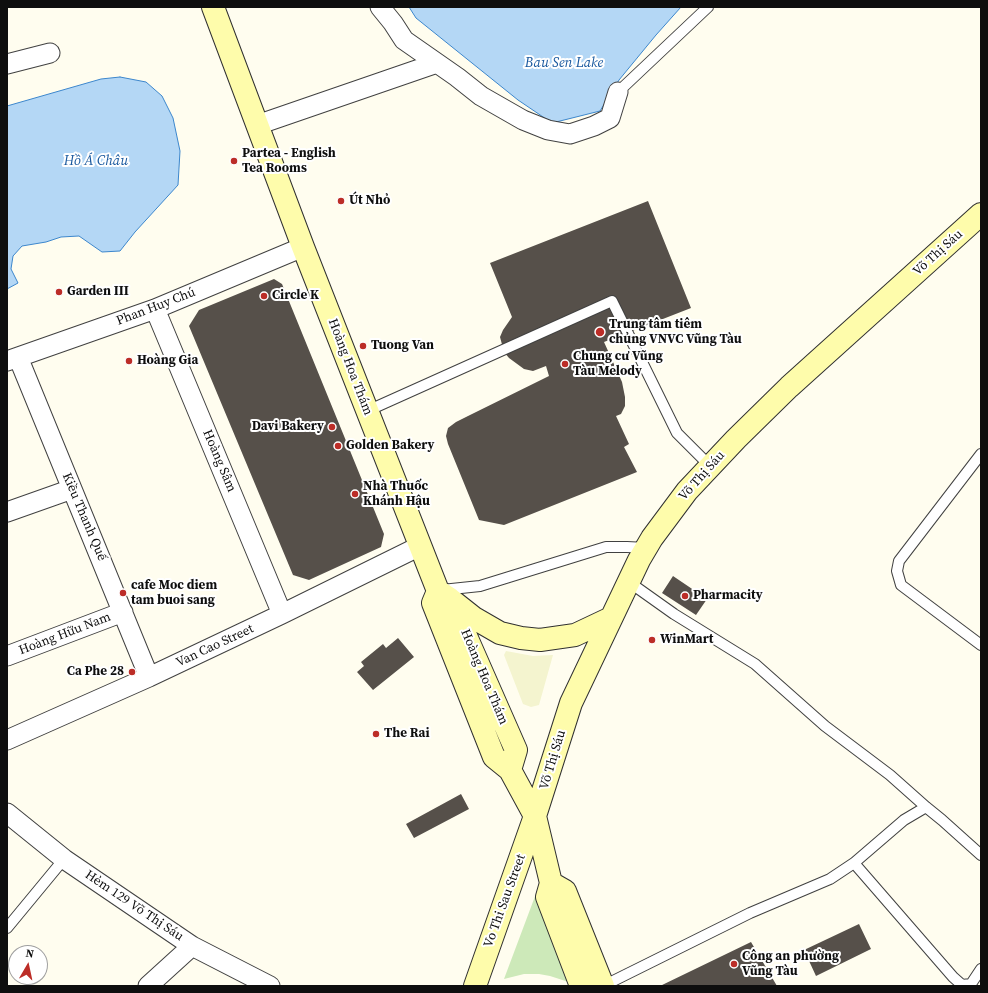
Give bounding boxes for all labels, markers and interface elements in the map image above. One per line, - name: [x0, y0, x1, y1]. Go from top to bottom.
- water label: Bau Sen Lake: [525, 55, 603, 71]
- place label: Partea - English Tea Rooms: [242, 146, 336, 177]
- water label: Hồ Á Châu: [64, 153, 128, 169]
- marker: Partea - English Tea Rooms: [229, 156, 239, 166]
- place label: Út Nhỏ: [349, 193, 390, 209]
- marker: Út Nhỏ: [336, 196, 346, 206]
- street label: Võ Thị Sáu: [910, 227, 966, 279]
- place label: Garden III: [67, 284, 129, 300]
- street label: Phan Huy Chú: [114, 285, 198, 329]
- marker: Garden III: [54, 287, 64, 297]
- place label: Circle K: [272, 288, 319, 304]
- marker: Circle K: [259, 291, 269, 301]
- street label: Hoàng Hoa Thám: [324, 317, 376, 417]
- place label: Trung tâm tiêm chủng VNVC Vũng Tàu: [609, 317, 742, 348]
- marker: Trung tâm tiêm chủng VNVC Vũng Tàu: [594, 326, 606, 338]
- place label: Tuong Van: [371, 338, 434, 354]
- marker: Tuong Van: [358, 341, 368, 351]
- place label: Chung cư Vũng Tàu Melody: [573, 349, 663, 380]
- place label: Hoàng Gia: [137, 353, 198, 369]
- marker: Hoàng Gia: [124, 356, 134, 366]
- marker: Chung cư Vũng Tàu Melody: [560, 359, 570, 369]
- place label: Davi Bakery: [252, 419, 324, 435]
- marker: Davi Bakery: [327, 422, 337, 432]
- street label: Hoàng Sâm: [199, 427, 239, 495]
- place label: Golden Bakery: [346, 438, 434, 454]
- marker: Golden Bakery: [333, 441, 343, 451]
- street label: Võ Thị Sáu: [676, 448, 728, 504]
- street label: Kiều Thanh Quế: [58, 471, 110, 563]
- place label: Nhà Thuốc Khánh Hậu: [363, 479, 430, 510]
- marker: Nhà Thuốc Khánh Hậu: [350, 489, 360, 499]
- place label: cafe Moc diem tam buoi sang: [131, 578, 217, 609]
- marker: cafe Moc diem tam buoi sang: [118, 588, 128, 598]
- place label: Pharmacity: [693, 588, 763, 604]
- marker: Pharmacity: [680, 591, 690, 601]
- street label: Hoàng Hữu Nam: [17, 609, 113, 659]
- street label: Van Cao Street: [174, 621, 256, 671]
- street label: Hoàng Hoa Thám: [457, 627, 511, 727]
- place label: WinMart: [660, 632, 713, 648]
- marker: WinMart: [647, 635, 657, 645]
- place label: Ca Phe 28: [67, 664, 124, 680]
- marker: Ca Phe 28: [127, 667, 137, 677]
- place label: The Rai: [384, 726, 430, 742]
- street label: Võ Thị Sáu: [537, 728, 569, 792]
- marker: The Rai: [371, 729, 381, 739]
- street label: Vo Thi Sau Street: [481, 852, 529, 950]
- street label: Hẻm 129 Võ Thị Sáu: [82, 867, 186, 945]
- north arrow: [8, 945, 48, 985]
- text: N: [25, 946, 35, 962]
- place label: Công an phường Vũng Tàu: [742, 949, 839, 980]
- marker: Công an phường Vũng Tàu: [729, 959, 739, 969]

